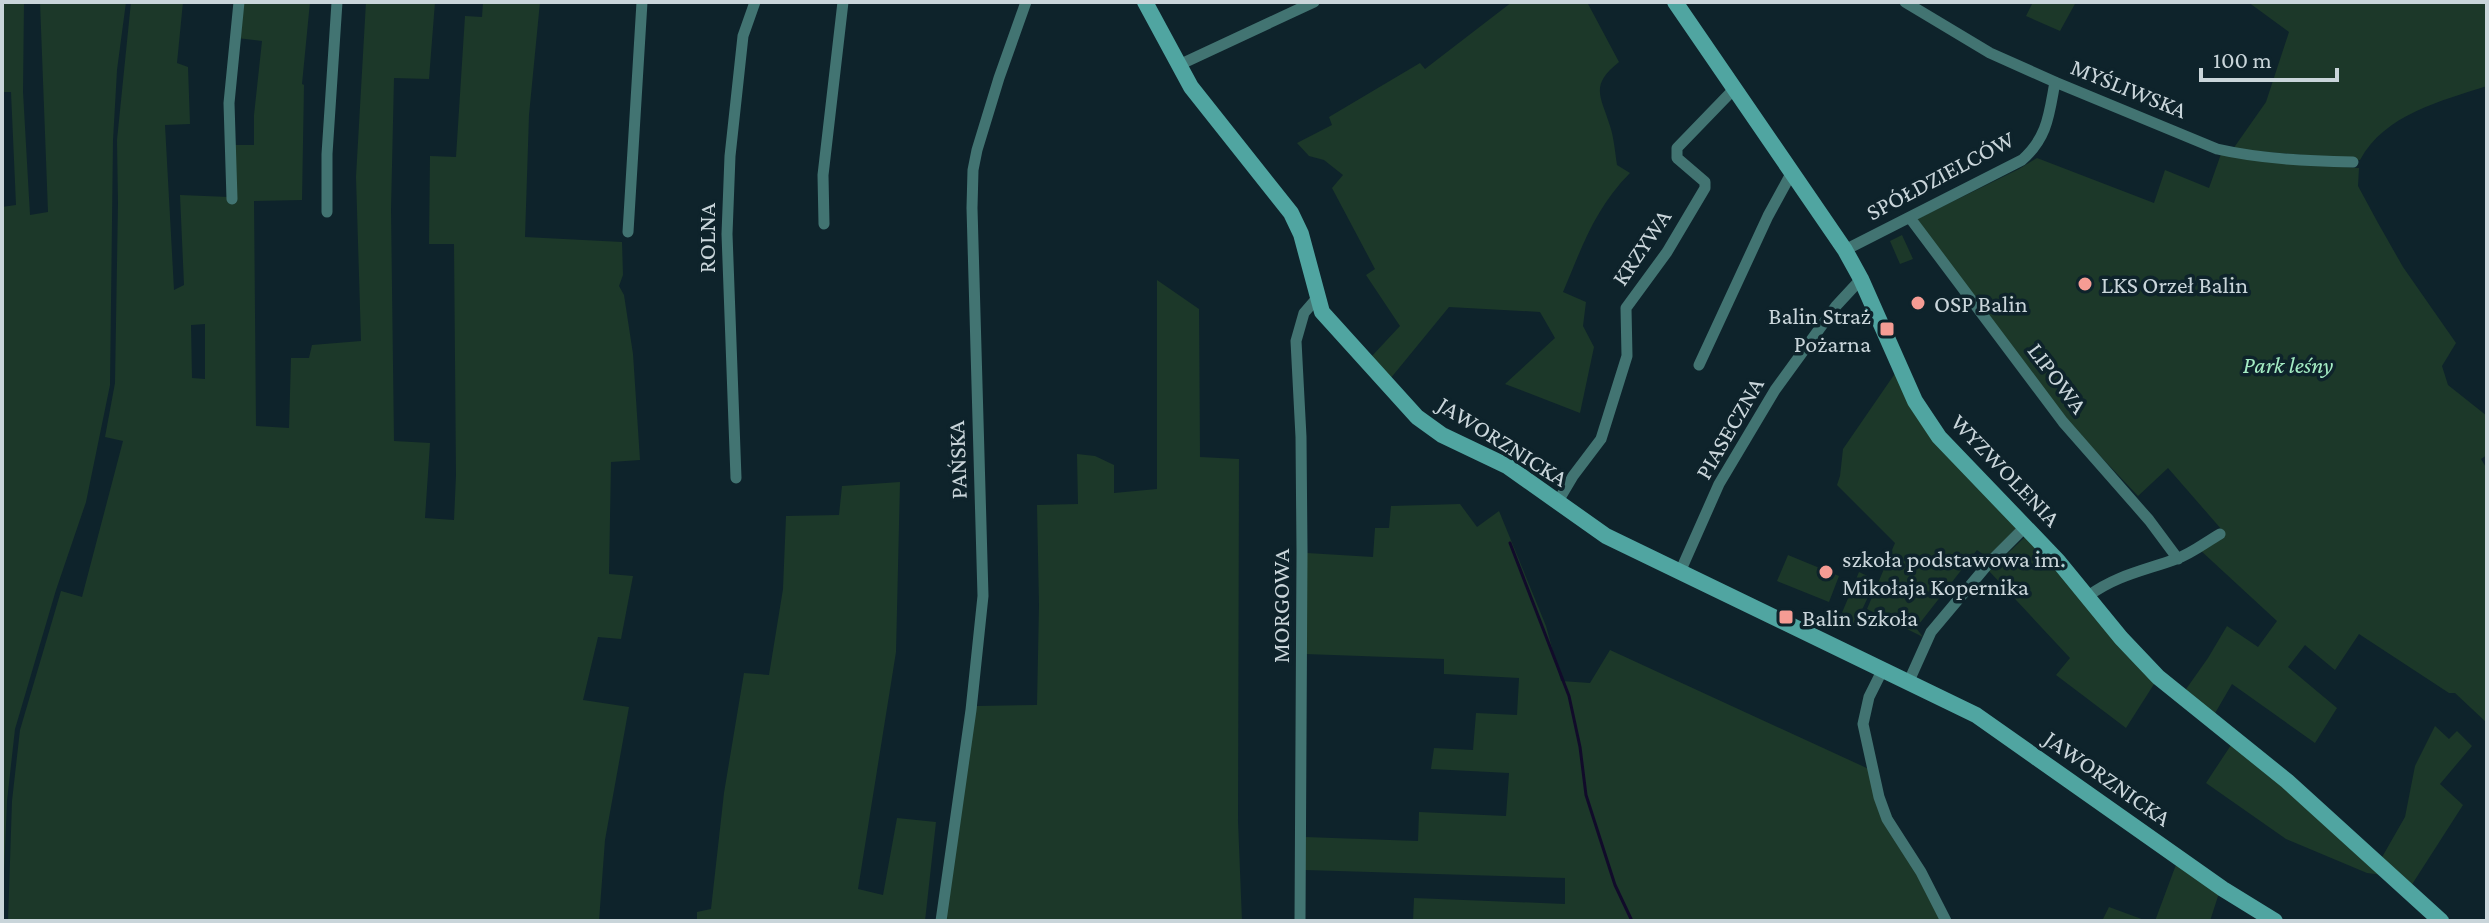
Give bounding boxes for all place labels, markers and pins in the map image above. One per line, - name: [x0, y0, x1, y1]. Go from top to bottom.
- place label: LKS Orzeł Balin: [2101, 271, 2248, 298]
- marker: LKS Orzeł Balin: [2076, 275, 2094, 293]
- place label: OSP Balin: [1934, 290, 2028, 317]
- marker: OSP Balin: [1909, 294, 1927, 312]
- place label: Balin Straż Pożarna: [1768, 302, 1871, 357]
- marker: Balin Straż Pożarna: [1878, 320, 1896, 338]
- place label: szkoła podstawowa im. Mikołaja Kopernika: [1842, 545, 2066, 600]
- marker: szkoła podstawowa im. Mikołaja Kopernika: [1817, 563, 1835, 581]
- place label: Balin Szkoła: [1802, 604, 1918, 631]
- marker: Balin Szkoła: [1777, 608, 1795, 626]

